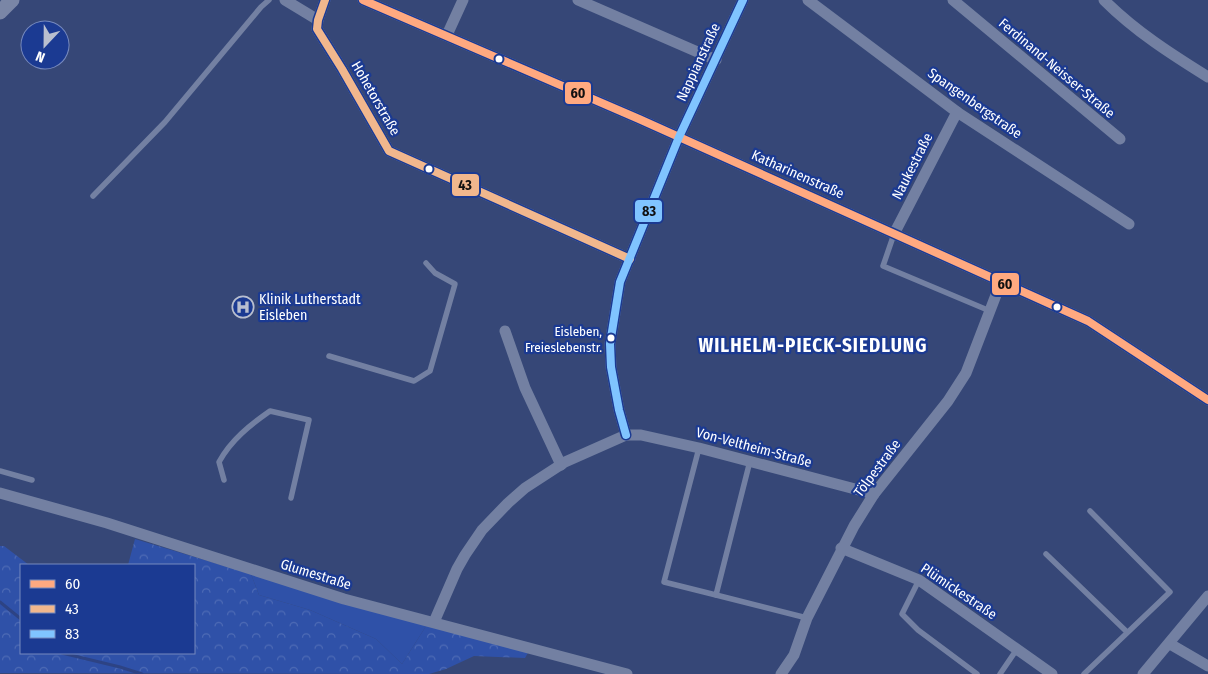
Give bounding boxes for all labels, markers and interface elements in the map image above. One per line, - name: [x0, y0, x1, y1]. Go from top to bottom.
- street label: Ferdinand-Neisser-Straße: [995, 15, 1118, 122]
- north arrow: [20, 20, 70, 70]
- street label: Nappianstraße: [673, 20, 724, 104]
- text: N: [33, 47, 47, 66]
- unlabelled marker: [494, 54, 504, 64]
- street label: Hohetorstraße: [347, 58, 404, 138]
- street label: Spangenbergstraße: [924, 65, 1025, 142]
- line badge: 60: [564, 81, 592, 105]
- text: 60: [571, 85, 586, 102]
- street label: Naukestraße: [888, 130, 936, 202]
- street label: Katharinenstraße: [749, 146, 847, 202]
- unlabelled marker: [424, 164, 434, 174]
- line badge: 43: [451, 173, 480, 197]
- text: 43: [458, 177, 472, 194]
- line badge: 83: [634, 199, 663, 223]
- text: 83: [642, 203, 656, 220]
- line badge: 60: [991, 272, 1020, 296]
- text: 60: [998, 276, 1013, 293]
- place label: Klinik Lutherstadt Eisleben: [259, 291, 361, 324]
- hospital icon: Klinik Lutherstadt Eisleben: [231, 295, 255, 319]
- unlabelled marker: [1052, 302, 1062, 312]
- place label: Eisleben, Freieslebenstr.: [525, 324, 602, 355]
- marker: Eisleben, Freieslebenstr.: [606, 333, 616, 343]
- district label: WILHELM-PIECK-SIEDLUNG: [699, 334, 927, 357]
- street label: Von-Veltheim-Straße: [694, 424, 813, 471]
- street label: Tölpestraße: [850, 436, 905, 500]
- street label: Glumestraße: [278, 556, 353, 593]
- street label: Plümickestraße: [917, 560, 1000, 623]
- legend: [20, 564, 195, 654]
- text: 60: [65, 575, 80, 593]
- text: 43: [65, 600, 79, 618]
- text: 83: [65, 625, 80, 643]

